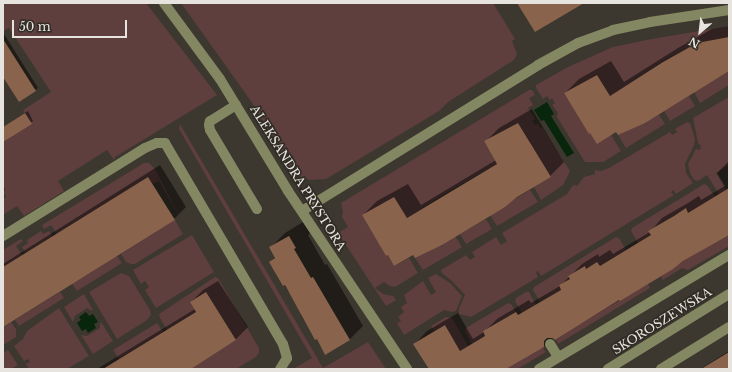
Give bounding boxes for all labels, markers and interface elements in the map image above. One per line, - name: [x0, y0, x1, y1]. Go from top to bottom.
- scale bar: [14, 12, 129, 38]
- north arrow: [680, 12, 720, 52]
- text: 50 m: [19, 19, 51, 34]
- text: N: [687, 34, 702, 51]
- street label: ALEKSANDRA PRYSTORA: [247, 102, 349, 254]
- street label: SKOROSZEWSKA: [610, 285, 714, 357]

